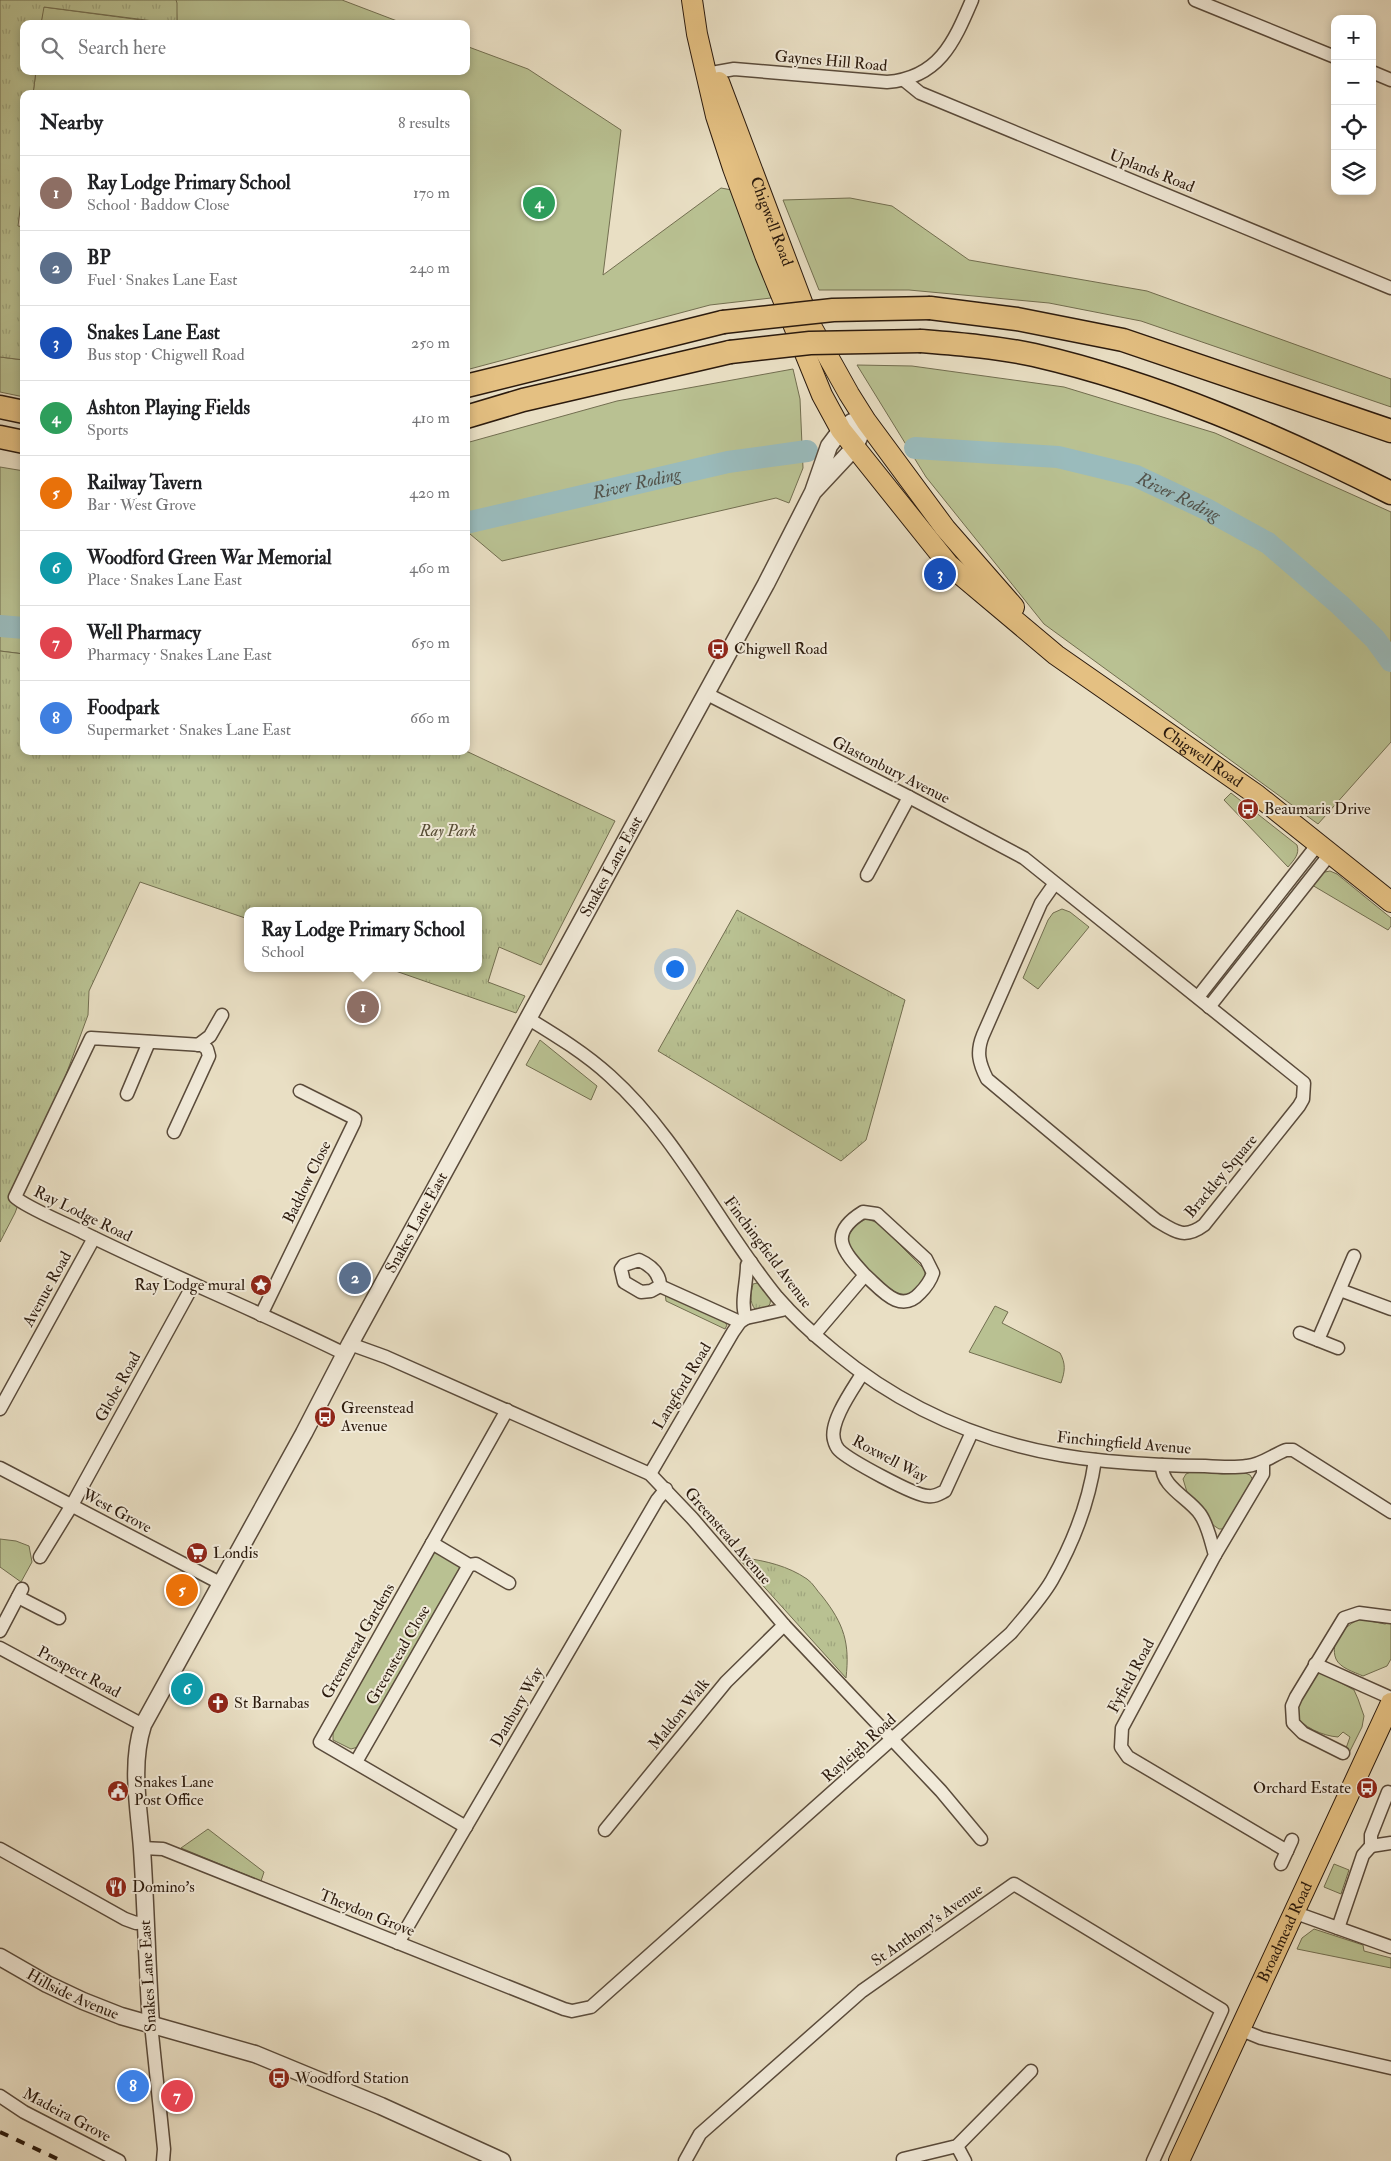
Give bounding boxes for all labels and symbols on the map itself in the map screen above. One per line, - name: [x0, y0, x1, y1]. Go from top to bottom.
- street label: Gaynes Hill Road: [774, 46, 888, 76]
- street label: Uplands Road: [1106, 145, 1198, 198]
- street label: Chigwell Road: [746, 174, 798, 269]
- pin: 4: [523, 184, 555, 222]
- water label: River Roding: [589, 462, 684, 505]
- water label: River Roding: [1132, 466, 1226, 527]
- pin: 3: [924, 555, 956, 593]
- bus stop icon: Chigwell Road: [706, 637, 730, 661]
- place label: Chigwell Road: [734, 639, 828, 659]
- street label: Chigwell Road: [1158, 722, 1247, 792]
- street label: Glastonbury Avenue: [829, 732, 953, 808]
- bus stop icon: Beaumaris Drive: [1236, 797, 1260, 821]
- place label: Beaumaris Drive: [1264, 799, 1371, 819]
- street label: Snakes Lane East: [576, 813, 647, 921]
- park label: Ray Park: [419, 821, 477, 841]
- your location: [662, 956, 688, 982]
- pin: 1: [347, 988, 379, 1026]
- street label: Brackley Square: [1180, 1130, 1262, 1222]
- street label: Baddow Close: [278, 1137, 336, 1227]
- street label: Snakes Lane East: [381, 1169, 452, 1277]
- street label: Ray Lodge Road: [31, 1182, 136, 1246]
- street label: Finchingfield Avenue: [719, 1192, 817, 1312]
- street label: Avenue Road: [18, 1248, 76, 1331]
- pin: 2: [339, 1259, 371, 1297]
- place icon: Ray Lodge mural: [249, 1273, 273, 1297]
- place label: Ray Lodge mural: [134, 1275, 245, 1295]
- street label: Langford Road: [648, 1339, 716, 1433]
- street label: Globe Road: [91, 1349, 145, 1425]
- place label: Greenstead Avenue: [340, 1398, 414, 1436]
- bus stop icon: Greenstead Avenue: [313, 1405, 337, 1429]
- street label: Finchingfield Avenue: [1056, 1427, 1192, 1459]
- street label: Roxwell Way: [849, 1431, 932, 1488]
- street label: Greenstead Avenue: [680, 1483, 776, 1589]
- street label: West Grove: [78, 1484, 155, 1538]
- supermarket icon: Londis: [185, 1541, 209, 1565]
- place label: Londis: [213, 1543, 258, 1563]
- pin: 5: [166, 1571, 198, 1609]
- street label: Greenstead Gardens: [317, 1580, 399, 1702]
- street label: Greenstead Close: [361, 1601, 435, 1708]
- street label: Fyfield Road: [1103, 1635, 1159, 1716]
- street label: Prospect Road: [33, 1642, 124, 1703]
- street label: Danbury Way: [486, 1663, 548, 1750]
- pin: 6: [171, 1670, 203, 1708]
- street label: Maldon Walk: [644, 1674, 714, 1754]
- church icon: St Barnabas: [206, 1691, 230, 1715]
- place label: St Barnabas: [234, 1693, 309, 1713]
- street label: Rayleigh Road: [818, 1709, 900, 1787]
- place label: Snakes Lane Post Office: [134, 1772, 214, 1810]
- bus stop icon: Orchard Estate: [1355, 1776, 1379, 1800]
- place label: Orchard Estate: [1253, 1778, 1351, 1798]
- public building icon: Snakes Lane Post Office: [106, 1779, 130, 1803]
- restaurant icon: Domino's: [104, 1875, 128, 1899]
- place label: Domino's: [132, 1877, 195, 1897]
- street label: St Anthony's Avenue: [867, 1879, 987, 1971]
- street label: Broadmead Road: [1253, 1879, 1317, 1986]
- street label: Theydon Grove: [316, 1885, 418, 1941]
- street label: Snakes Lane East: [135, 1920, 161, 2032]
- street label: Hillside Avenue: [23, 1964, 122, 2024]
- bus stop icon: Woodford Station: [267, 2066, 291, 2090]
- pin: 8: [117, 2067, 149, 2105]
- place label: Woodford Station: [294, 2068, 409, 2088]
- pin: 7: [161, 2077, 193, 2115]
- street label: Madeira Grove: [19, 2083, 115, 2147]

